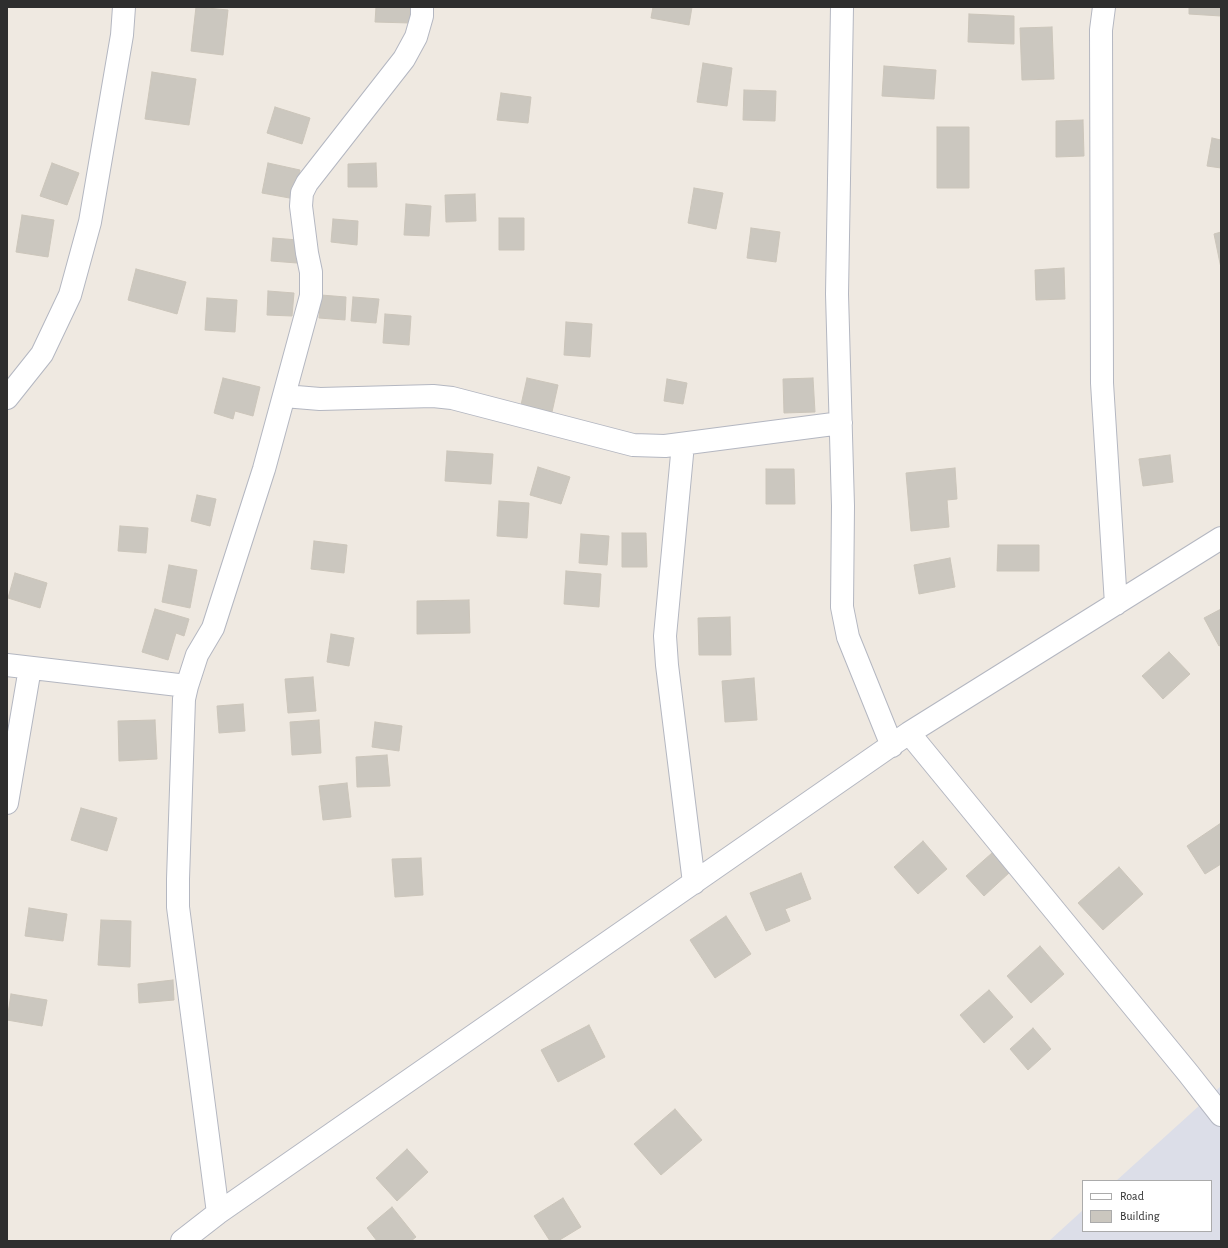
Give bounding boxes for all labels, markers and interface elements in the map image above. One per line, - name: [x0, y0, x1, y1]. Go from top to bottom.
- legend: [1082, 1180, 1212, 1232]
- text: Road: [1120, 1190, 1144, 1202]
- text: Building: [1120, 1210, 1160, 1222]

